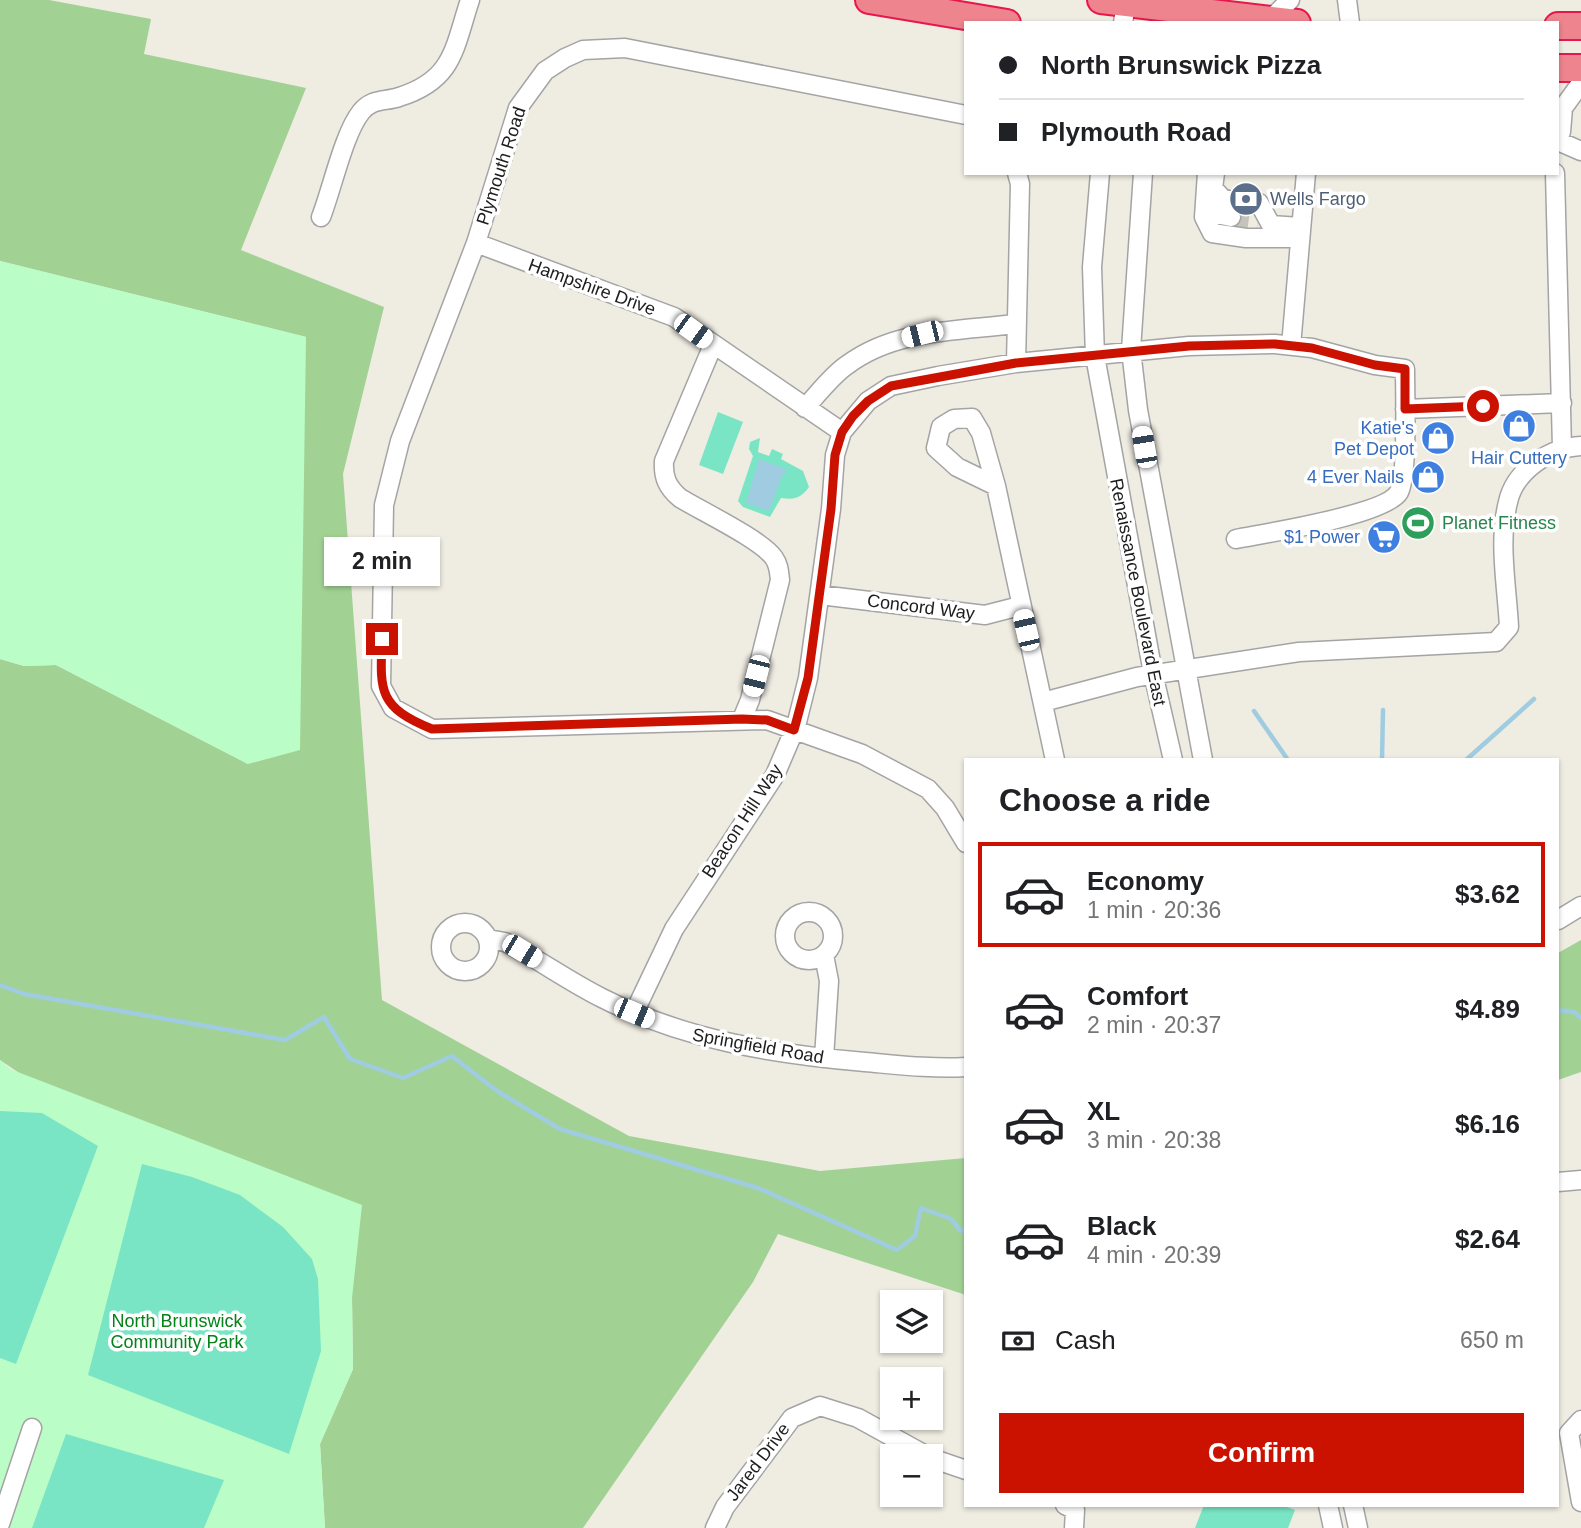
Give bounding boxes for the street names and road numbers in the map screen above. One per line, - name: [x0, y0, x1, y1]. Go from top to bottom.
- street label: Plymouth Road: [472, 104, 530, 228]
- street label: Hampshire Drive: [526, 255, 658, 319]
- street label: Renaissance Boulevard East: [1106, 477, 1170, 707]
- street label: Concord Way: [866, 590, 976, 624]
- street label: Beacon Hill Way: [698, 760, 786, 882]
- street label: Springfield Road: [691, 1025, 825, 1067]
- street label: Jared Drive: [722, 1419, 794, 1505]

